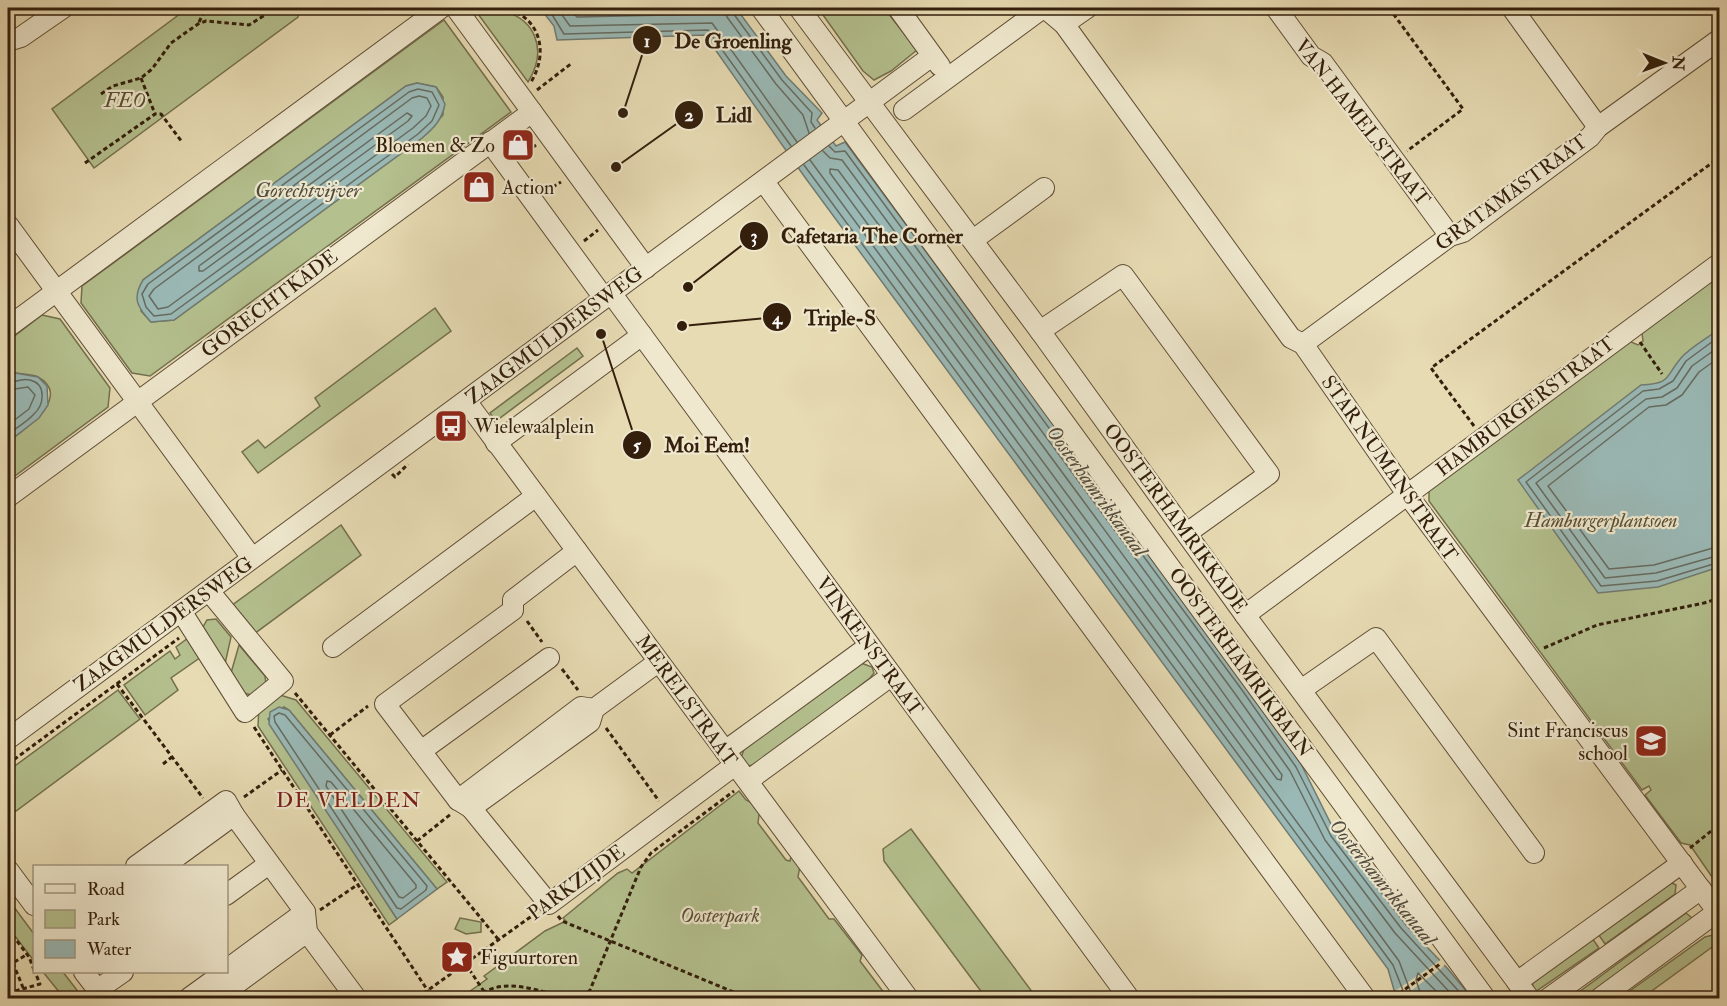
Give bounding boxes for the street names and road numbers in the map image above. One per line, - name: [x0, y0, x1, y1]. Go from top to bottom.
- street label: VAN HAMELSTRAAT: [1290, 34, 1436, 211]
- street label: GRATAMASTRAAT: [1430, 129, 1592, 256]
- street label: GORECHTKADE: [196, 244, 343, 363]
- street label: ZAAGMULDERSWEG: [461, 261, 648, 410]
- street label: HAMBURGERSTRAAT: [1431, 331, 1620, 482]
- street label: STAR NUMANSTRAAT: [1316, 371, 1463, 566]
- street label: OOSTERHAMRIKKADE: [1098, 418, 1253, 618]
- street label: ZAAGMULDERSWEG: [69, 551, 258, 698]
- street label: OOSTERHAMRIKBAAN: [1163, 563, 1318, 762]
- street label: VINKENSTRAAT: [811, 572, 929, 721]
- street label: MERELSTRAAT: [630, 629, 743, 771]
- street label: PARKZIJDE: [523, 839, 630, 926]

